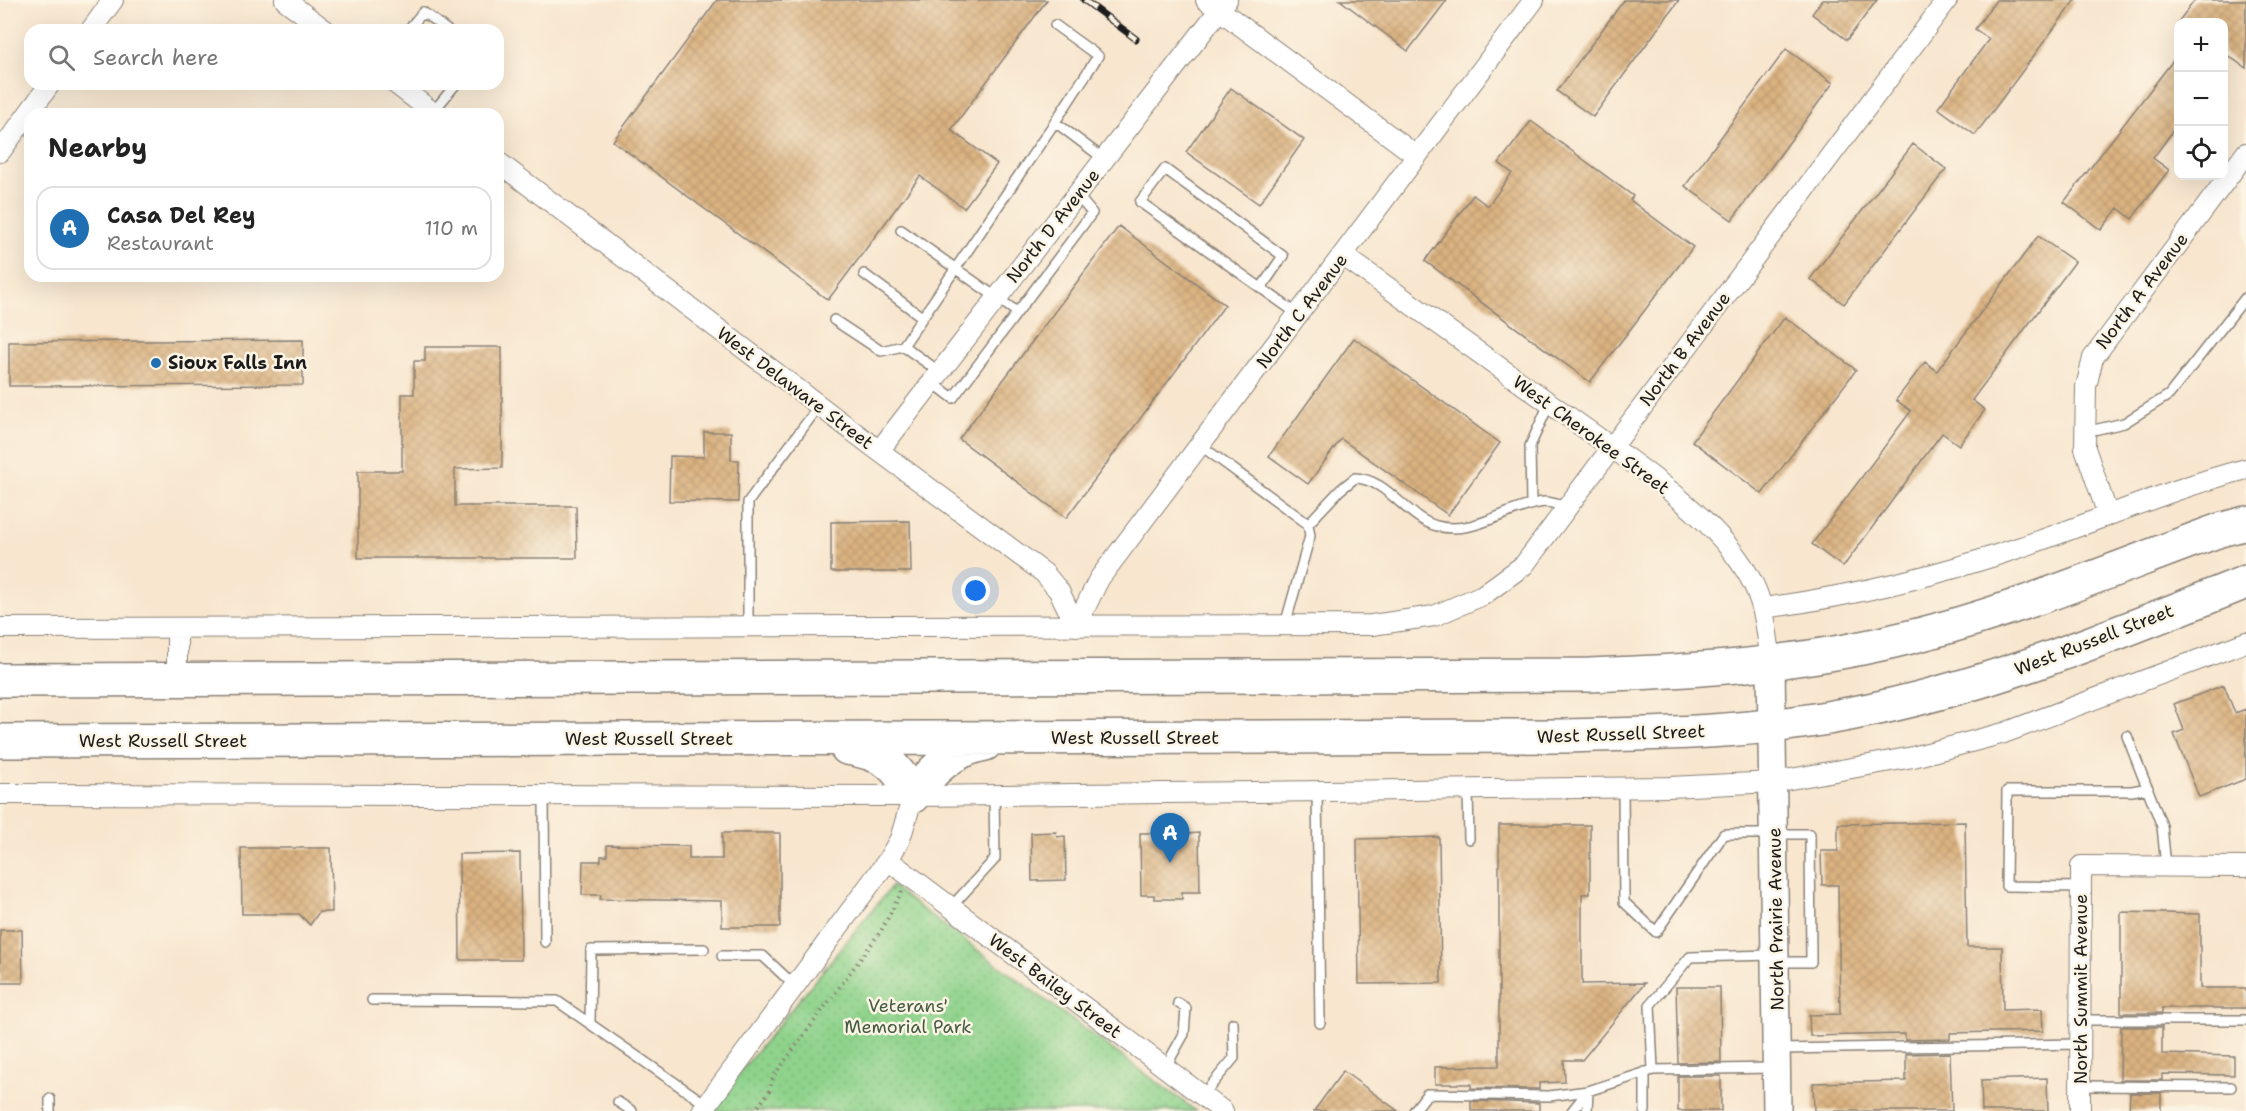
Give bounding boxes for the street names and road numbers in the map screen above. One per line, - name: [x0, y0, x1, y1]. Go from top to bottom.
- street label: North D Avenue: [1001, 164, 1105, 288]
- street label: North A Avenue: [2090, 228, 2194, 354]
- street label: North C Avenue: [1251, 249, 1353, 373]
- street label: North B Avenue: [1634, 287, 1736, 411]
- street label: West Delaware Street: [712, 321, 878, 455]
- street label: West Cherokee Street: [1508, 370, 1674, 500]
- street label: West Russell Street: [2011, 599, 2177, 681]
- street label: West Russell Street: [1536, 719, 1706, 749]
- street label: West Russell Street: [1051, 726, 1219, 750]
- street label: West Russell Street: [565, 727, 733, 751]
- street label: West Russell Street: [79, 729, 247, 753]
- street label: North Prairie Avenue: [1762, 827, 1790, 1011]
- street label: North Summit Avenue: [2069, 894, 2093, 1084]
- street label: West Bailey Street: [984, 928, 1126, 1044]

